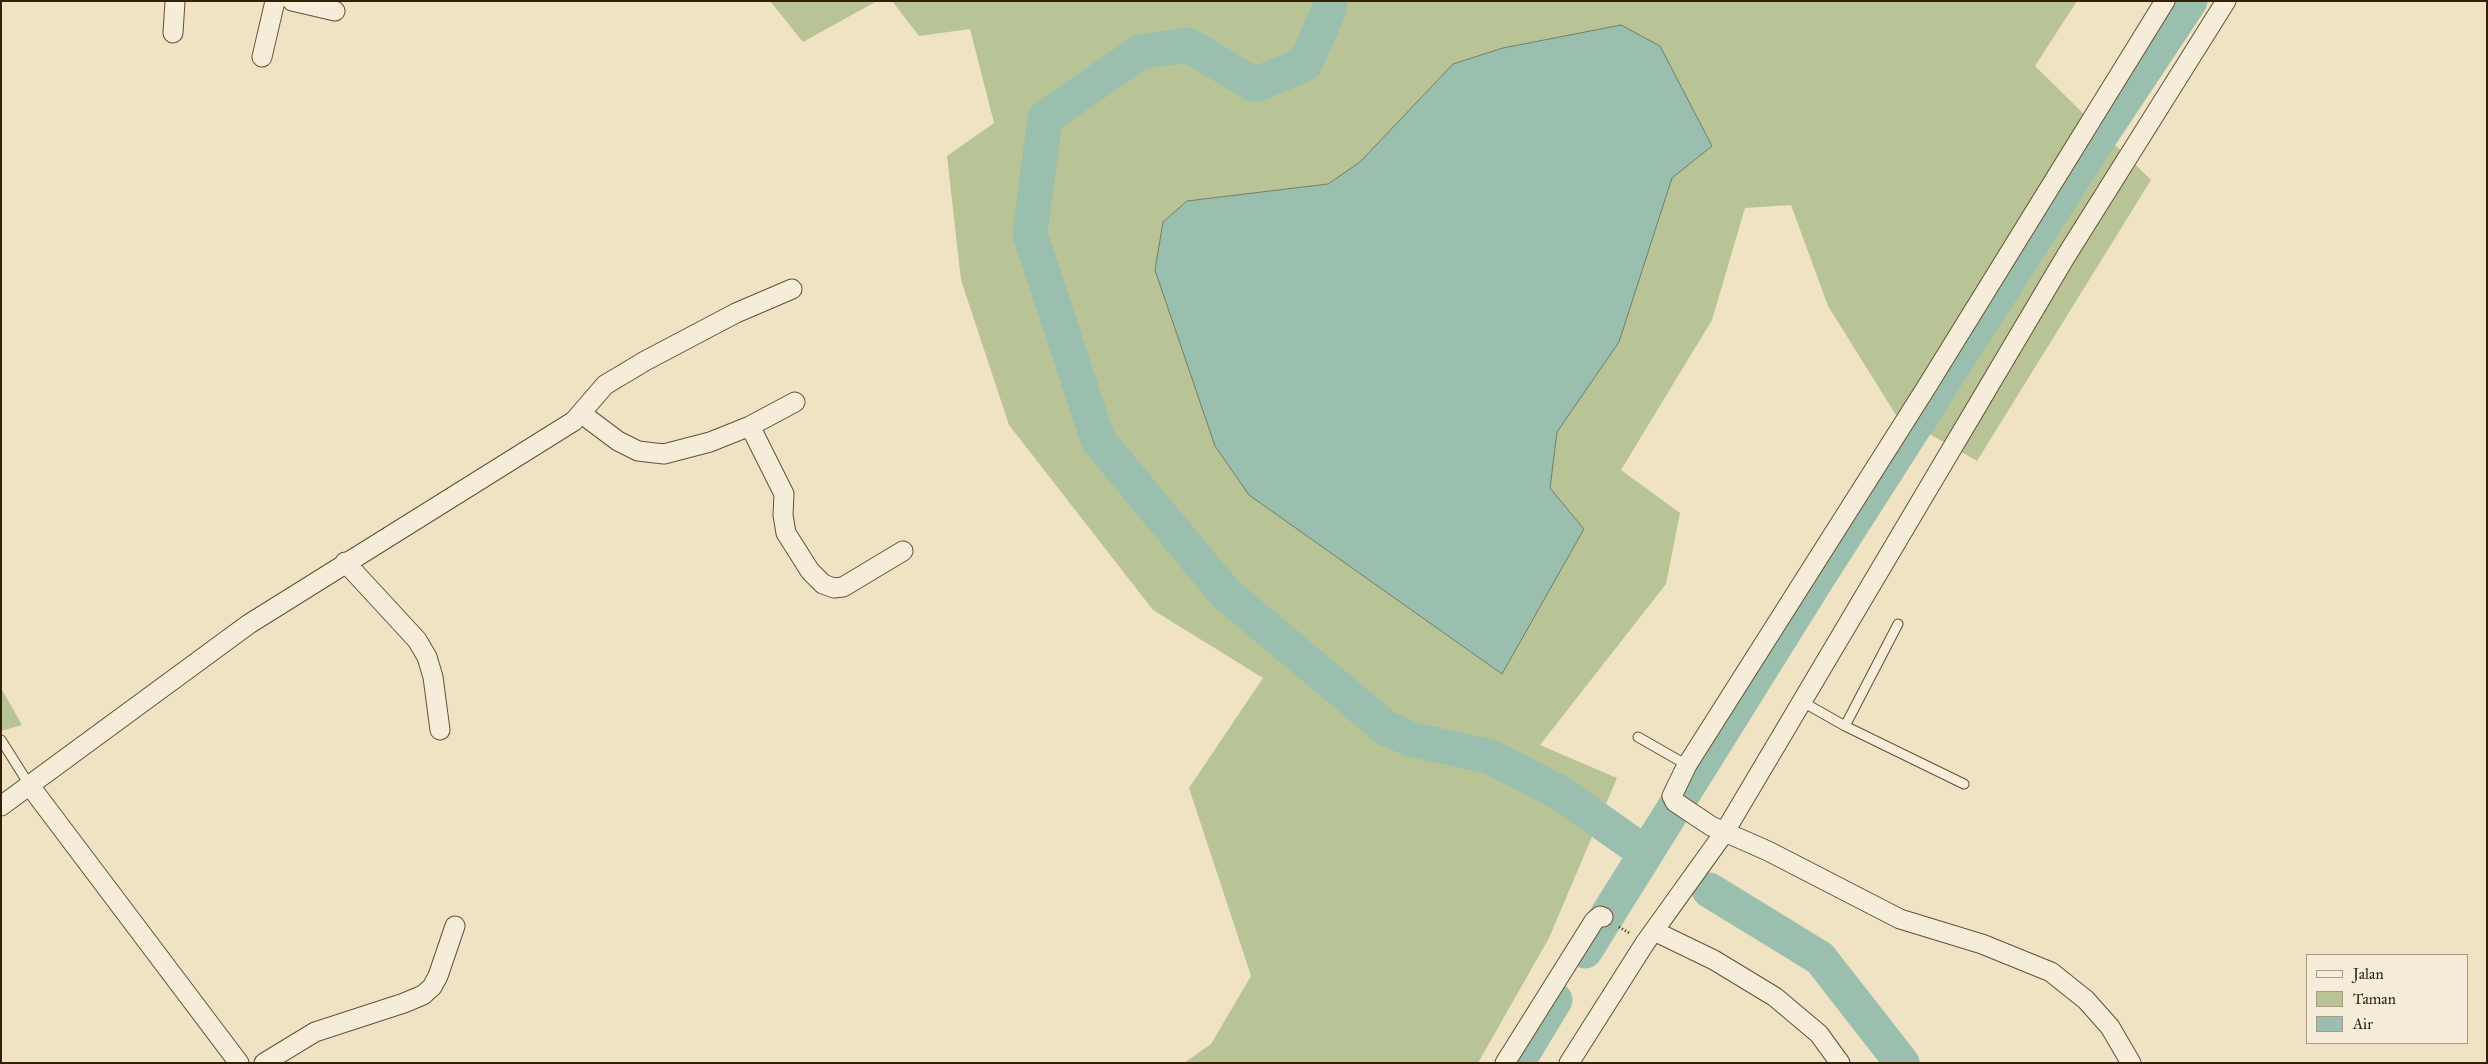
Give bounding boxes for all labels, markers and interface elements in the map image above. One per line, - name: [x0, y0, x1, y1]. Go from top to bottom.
- legend: [2306, 954, 2468, 1044]
- text: Jalan: [2353, 965, 2384, 983]
- text: Taman: [2353, 990, 2396, 1008]
- text: Air: [2353, 1015, 2373, 1033]

